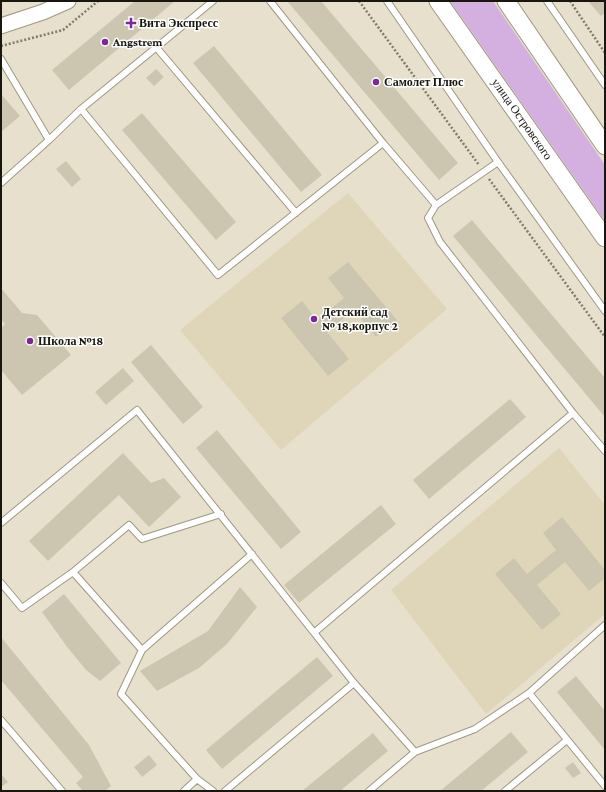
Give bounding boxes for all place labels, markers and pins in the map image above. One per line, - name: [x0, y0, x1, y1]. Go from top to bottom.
- place label: Вита Экспресс: [139, 16, 219, 30]
- marker: Вита Экспресс: [126, 18, 136, 28]
- place label: Angstrem: [112, 35, 163, 49]
- marker: Angstrem: [100, 37, 110, 47]
- place label: Самолет Плюс: [384, 75, 464, 89]
- marker: Самолет Плюс: [371, 77, 381, 87]
- place label: Детский сад № 18,корпус 2: [322, 305, 398, 333]
- marker: Детский сад № 18,корпус 2: [309, 314, 319, 324]
- place label: Школа №18: [38, 334, 103, 348]
- marker: Школа №18: [25, 336, 35, 346]

